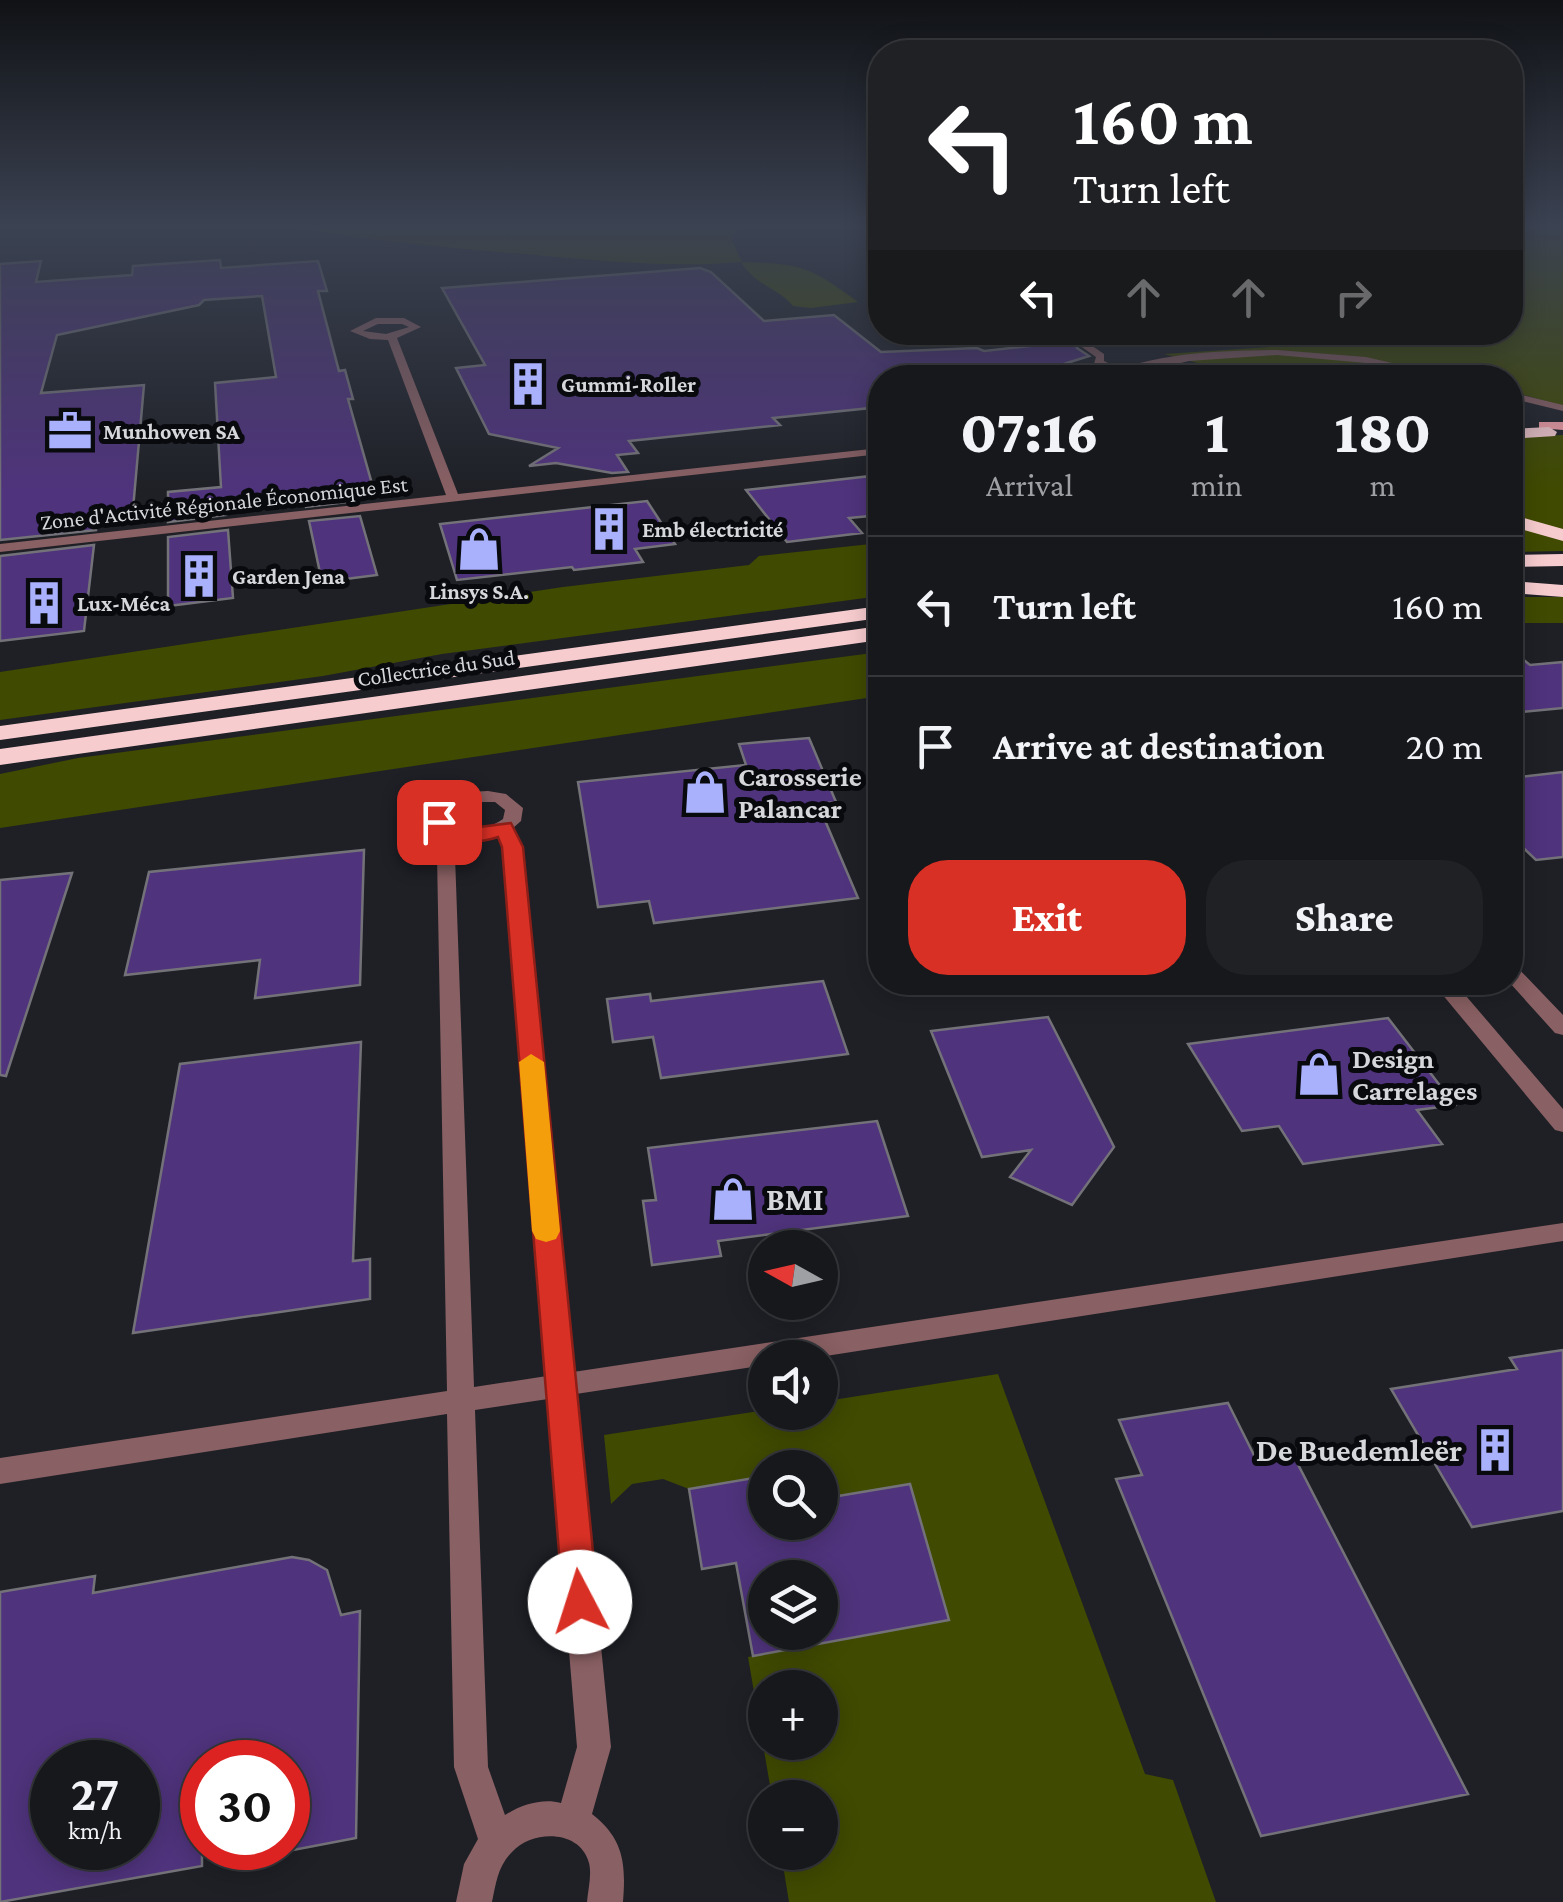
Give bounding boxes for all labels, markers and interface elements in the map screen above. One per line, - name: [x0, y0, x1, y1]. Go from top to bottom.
- icon: left: [908, 80, 1038, 210]
- text: 160 m: [1073, 81, 1253, 159]
- text: Turn left: [1073, 163, 1230, 213]
- icon: left: [1011, 270, 1066, 325]
- icon: ahead: [1116, 270, 1171, 325]
- icon: ahead: [1221, 270, 1276, 325]
- icon: right: [1326, 270, 1381, 325]
- building icon: Gummi-Roller: [504, 360, 552, 408]
- place label: Gummi-Roller: [561, 372, 696, 397]
- text: 07:16: [960, 398, 1099, 465]
- text: 1: [1205, 398, 1228, 465]
- text: 180: [1334, 398, 1431, 465]
- office icon: Munhowen SA: [46, 407, 94, 455]
- place label: Munhowen SA: [103, 419, 240, 444]
- text: Arrival: [986, 467, 1073, 503]
- text: min: [1191, 467, 1242, 503]
- text: m: [1370, 467, 1396, 503]
- street label: Zone d'Activité Régionale Économique Est: [39, 471, 410, 535]
- building icon: Emb électricité: [585, 505, 633, 553]
- place label: Emb électricité: [642, 517, 783, 542]
- shop icon: Linsys S.A.: [455, 525, 503, 573]
- building icon: Garden Jena: [175, 552, 223, 600]
- place label: Garden Jena: [232, 564, 345, 589]
- building icon: Lux-Méca: [20, 579, 68, 627]
- place label: Linsys S.A.: [429, 579, 529, 604]
- icon: left: [908, 579, 963, 634]
- text: Turn left: [993, 585, 1136, 627]
- text: 160 m: [1392, 585, 1483, 627]
- place label: Lux-Méca: [77, 591, 170, 616]
- street label: Collectrice du Sud: [356, 645, 517, 691]
- icon: arrive: [908, 719, 963, 774]
- text: Arrive at destination: [993, 725, 1325, 767]
- text: 20 m: [1406, 725, 1483, 767]
- place label: Carosserie Palancar: [738, 761, 862, 824]
- shop icon: Carosserie Palancar: [681, 768, 729, 816]
- pin: [397, 780, 482, 865]
- icon: arrive: [412, 795, 467, 850]
- button: Exit: [908, 860, 1186, 975]
- button: Share: [1206, 860, 1483, 975]
- place label: Design Carrelages: [1352, 1043, 1477, 1106]
- shop icon: Design Carrelages: [1295, 1050, 1343, 1098]
- shop icon: BMI: [709, 1175, 757, 1223]
- place label: BMI: [766, 1181, 823, 1217]
- north arrow: [748, 1230, 838, 1320]
- map controls: [748, 1230, 838, 1870]
- button: sound: [748, 1340, 838, 1430]
- building icon: De Buedemleër: [1471, 1426, 1519, 1474]
- place label: De Buedemleër: [1256, 1432, 1462, 1468]
- button: search: [748, 1450, 838, 1540]
- position arrow: [528, 1550, 632, 1654]
- button: layers: [748, 1560, 838, 1650]
- button: +: [748, 1670, 838, 1760]
- speed limit sign: 30: [180, 1740, 310, 1870]
- text: 27: [71, 1765, 119, 1821]
- button: −: [748, 1780, 838, 1870]
- text: km/h: [68, 1817, 122, 1844]

